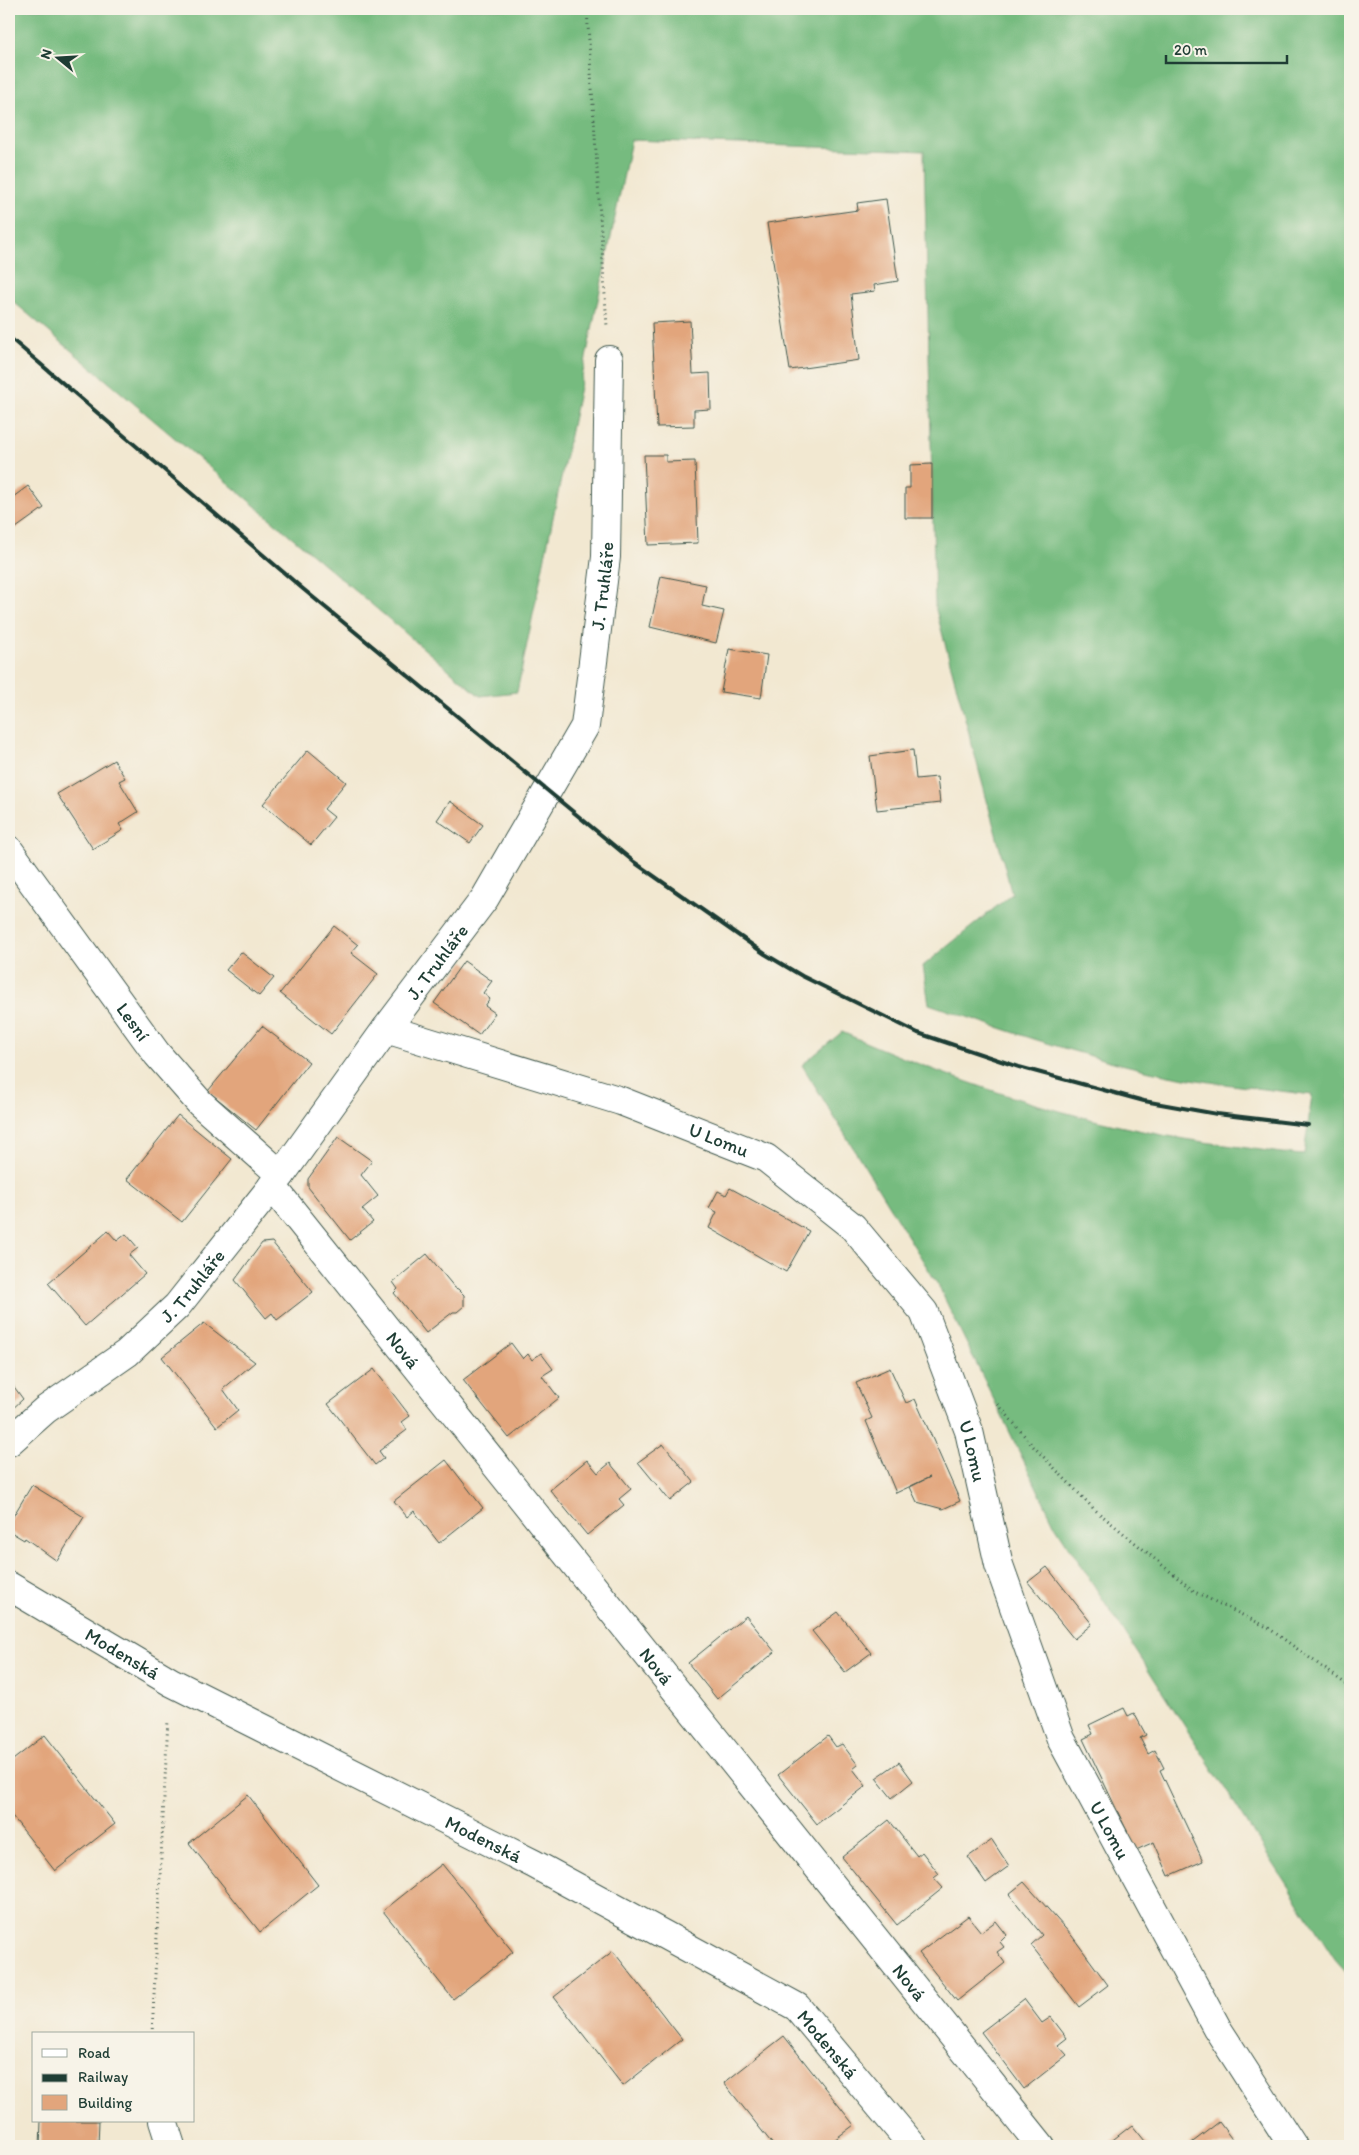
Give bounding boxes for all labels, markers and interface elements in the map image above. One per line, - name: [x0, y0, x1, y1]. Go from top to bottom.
- north arrow: [32, 32, 82, 82]
- scale bar: [1166, 32, 1288, 64]
- text: 20 m: [1174, 41, 1208, 59]
- text: N: [37, 47, 56, 61]
- street label: J. Truhláře: [586, 542, 618, 631]
- street label: J. Truhláře: [401, 920, 473, 1004]
- street label: Lesní: [112, 998, 155, 1046]
- street label: U Lomu: [686, 1117, 752, 1162]
- street label: J. Truhláře: [155, 1244, 229, 1327]
- street label: Nová: [381, 1327, 425, 1373]
- street label: U Lomu: [954, 1417, 992, 1484]
- street label: Modenská: [81, 1622, 164, 1684]
- street label: Nová: [635, 1643, 678, 1689]
- street label: U Lomu: [1085, 1797, 1135, 1863]
- street label: Modenská: [442, 1810, 526, 1868]
- street label: Nová: [888, 1959, 932, 2005]
- street label: Modenská: [793, 2005, 863, 2083]
- legend: [32, 2032, 195, 2122]
- text: Road: [78, 2044, 111, 2062]
- text: Railway: [78, 2068, 128, 2086]
- text: Building: [78, 2094, 132, 2112]

